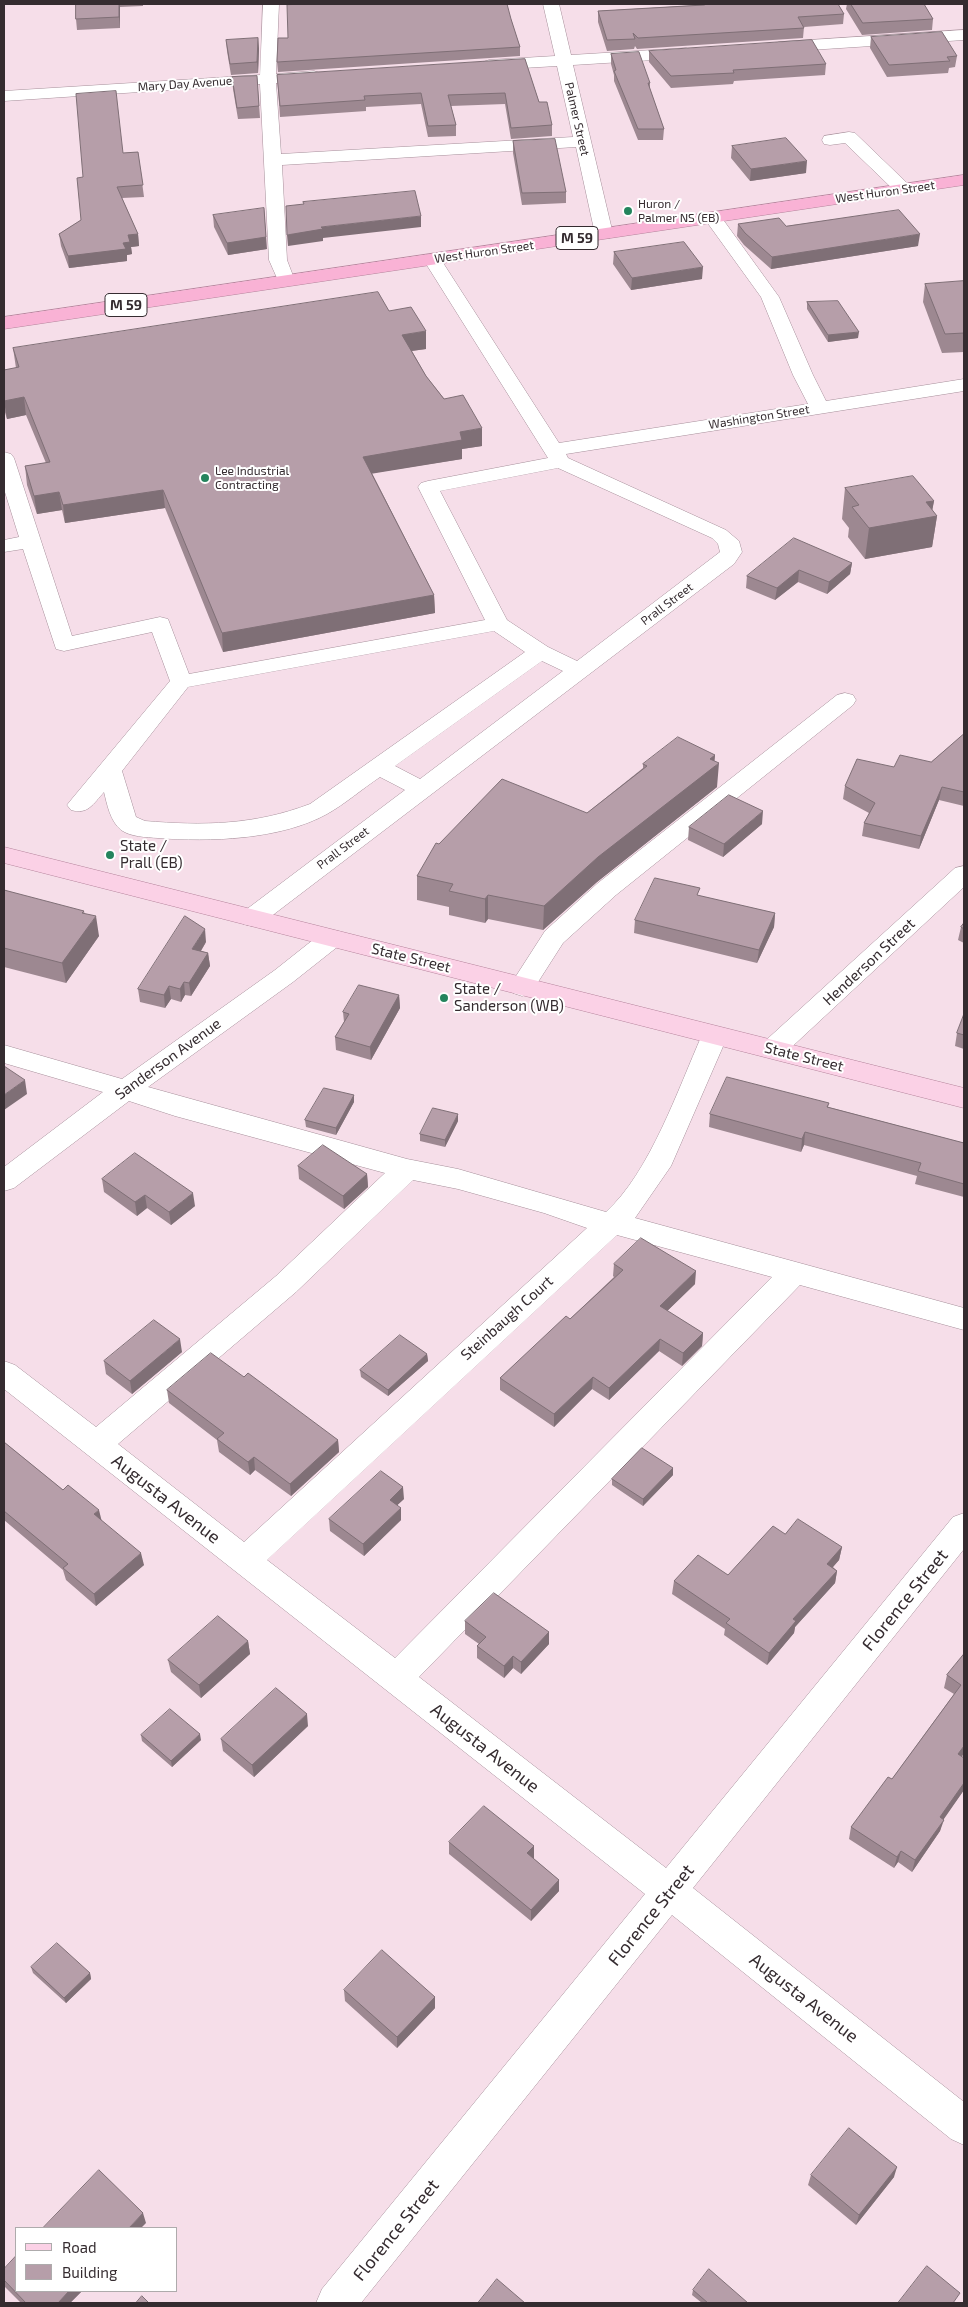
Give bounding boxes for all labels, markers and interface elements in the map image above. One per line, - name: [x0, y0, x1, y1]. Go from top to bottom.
- street label: Mary Day Avenue: [137, 74, 233, 94]
- street label: Palmer Street: [562, 81, 592, 157]
- street label: West Huron Street: [834, 178, 936, 206]
- place label: Huron / Palmer NS (EB): [638, 197, 719, 225]
- marker: Huron / Palmer NS (EB): [622, 205, 634, 217]
- road number: M 59: [556, 227, 598, 250]
- street label: West Huron Street: [433, 238, 535, 266]
- road number: M 59: [105, 294, 147, 316]
- street label: Washington Street: [708, 402, 810, 432]
- place label: Lee Industrial Contracting: [215, 464, 289, 492]
- marker: Lee Industrial Contracting: [199, 472, 211, 484]
- street label: Prall Street: [638, 580, 696, 628]
- street label: Prall Street: [314, 824, 372, 872]
- place label: State / Prall (EB): [120, 837, 183, 872]
- marker: State / Prall (EB): [104, 849, 116, 861]
- street label: Henderson Street: [819, 915, 919, 1009]
- street label: State Street: [369, 939, 453, 977]
- place label: State / Sanderson (WB): [454, 980, 564, 1015]
- marker: State / Sanderson (WB): [438, 992, 450, 1004]
- street label: Sanderson Avenue: [112, 1015, 224, 1103]
- street label: State Street: [762, 1038, 846, 1076]
- street label: Steinbaugh Court: [457, 1272, 557, 1364]
- street label: Augusta Avenue: [107, 1450, 225, 1548]
- street label: Florence Street: [857, 1545, 953, 1655]
- street label: Augusta Avenue: [426, 1699, 544, 1797]
- street label: Florence Street: [603, 1860, 699, 1970]
- street label: Augusta Avenue: [745, 1949, 863, 2047]
- street label: Florence Street: [348, 2175, 444, 2285]
- legend: [15, 2227, 178, 2292]
- text: Road: [62, 2238, 97, 2256]
- text: Building: [62, 2263, 117, 2281]

